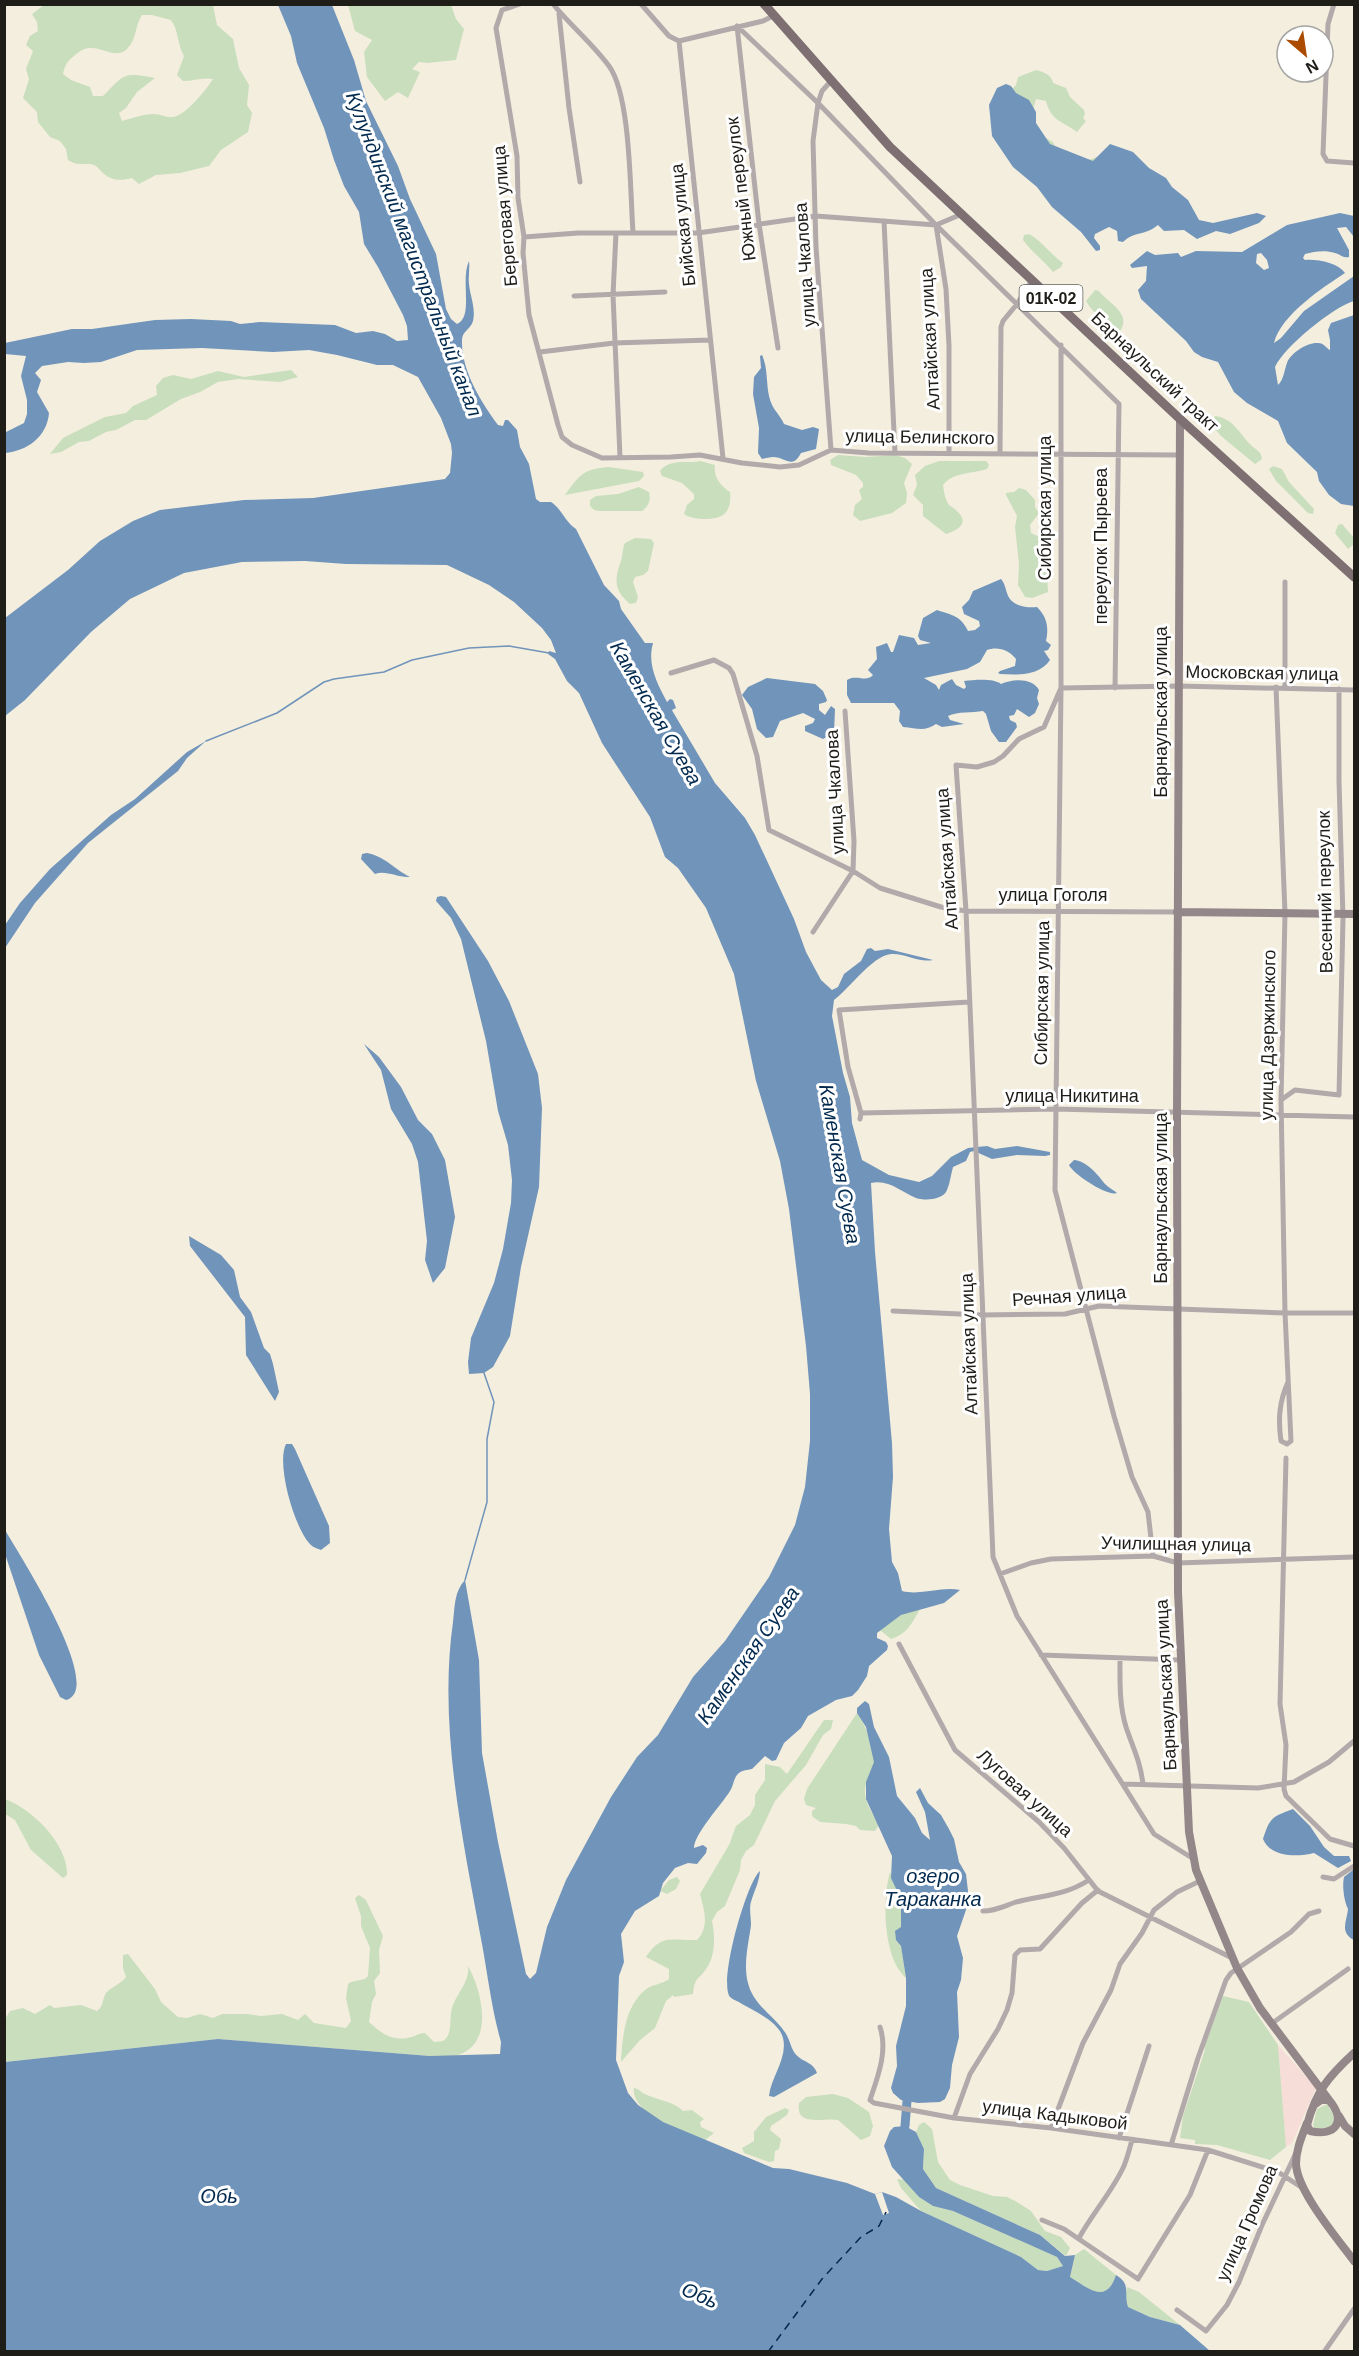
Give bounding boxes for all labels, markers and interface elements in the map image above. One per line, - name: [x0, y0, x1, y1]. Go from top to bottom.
- north arrow: [1275, 24, 1335, 84]
- text: N: [1303, 56, 1321, 77]
- water label: Кулундинский магистральный канал: [342, 89, 486, 419]
- street label: Южный переулок: [722, 116, 760, 262]
- street label: Береговая улица: [489, 144, 521, 287]
- street label: Бийская улица: [667, 162, 699, 287]
- street label: улица Чкалова: [791, 201, 819, 328]
- street label: Алтайская улица: [916, 267, 944, 410]
- road number: 01К-02: [1020, 285, 1082, 311]
- street label: Барнаульский тракт: [1087, 308, 1223, 436]
- street label: улица Белинского: [845, 426, 995, 448]
- street label: Сибирская улица: [1035, 435, 1055, 580]
- street label: переулок Пырьева: [1091, 467, 1111, 624]
- street label: Барнаульская улица: [1151, 625, 1171, 798]
- water label: Каменская Суева: [606, 637, 706, 789]
- street label: Московская улица: [1185, 662, 1340, 684]
- street label: улица Чкалова: [822, 728, 848, 855]
- street label: Алтайская улица: [932, 786, 962, 931]
- street label: Весенний переулок: [1314, 810, 1336, 974]
- street label: улица Гоголя: [998, 885, 1108, 905]
- street label: Сибирская улица: [1031, 919, 1053, 1066]
- street label: улица Дзержинского: [1257, 950, 1279, 1120]
- water label: Каменская Суева: [815, 1082, 865, 1246]
- street label: улица Никитина: [1005, 1086, 1140, 1106]
- street label: Барнаульская улица: [1151, 1111, 1171, 1284]
- street label: Алтайская улица: [956, 1272, 981, 1415]
- street label: Речная улица: [1011, 1282, 1128, 1310]
- street label: Училищная улица: [1101, 1533, 1252, 1555]
- water label: Каменская Суева: [693, 1582, 803, 1728]
- street label: Барнаульская улица: [1151, 1598, 1180, 1771]
- street label: Луговая улица: [973, 1745, 1077, 1842]
- water label: озеро Тараканка: [884, 1865, 982, 1910]
- street label: улица Кадыковой: [981, 2096, 1129, 2134]
- street label: улица Громова: [1212, 2161, 1282, 2284]
- water label: Обь: [200, 2185, 238, 2207]
- water label: Обь: [679, 2278, 721, 2312]

